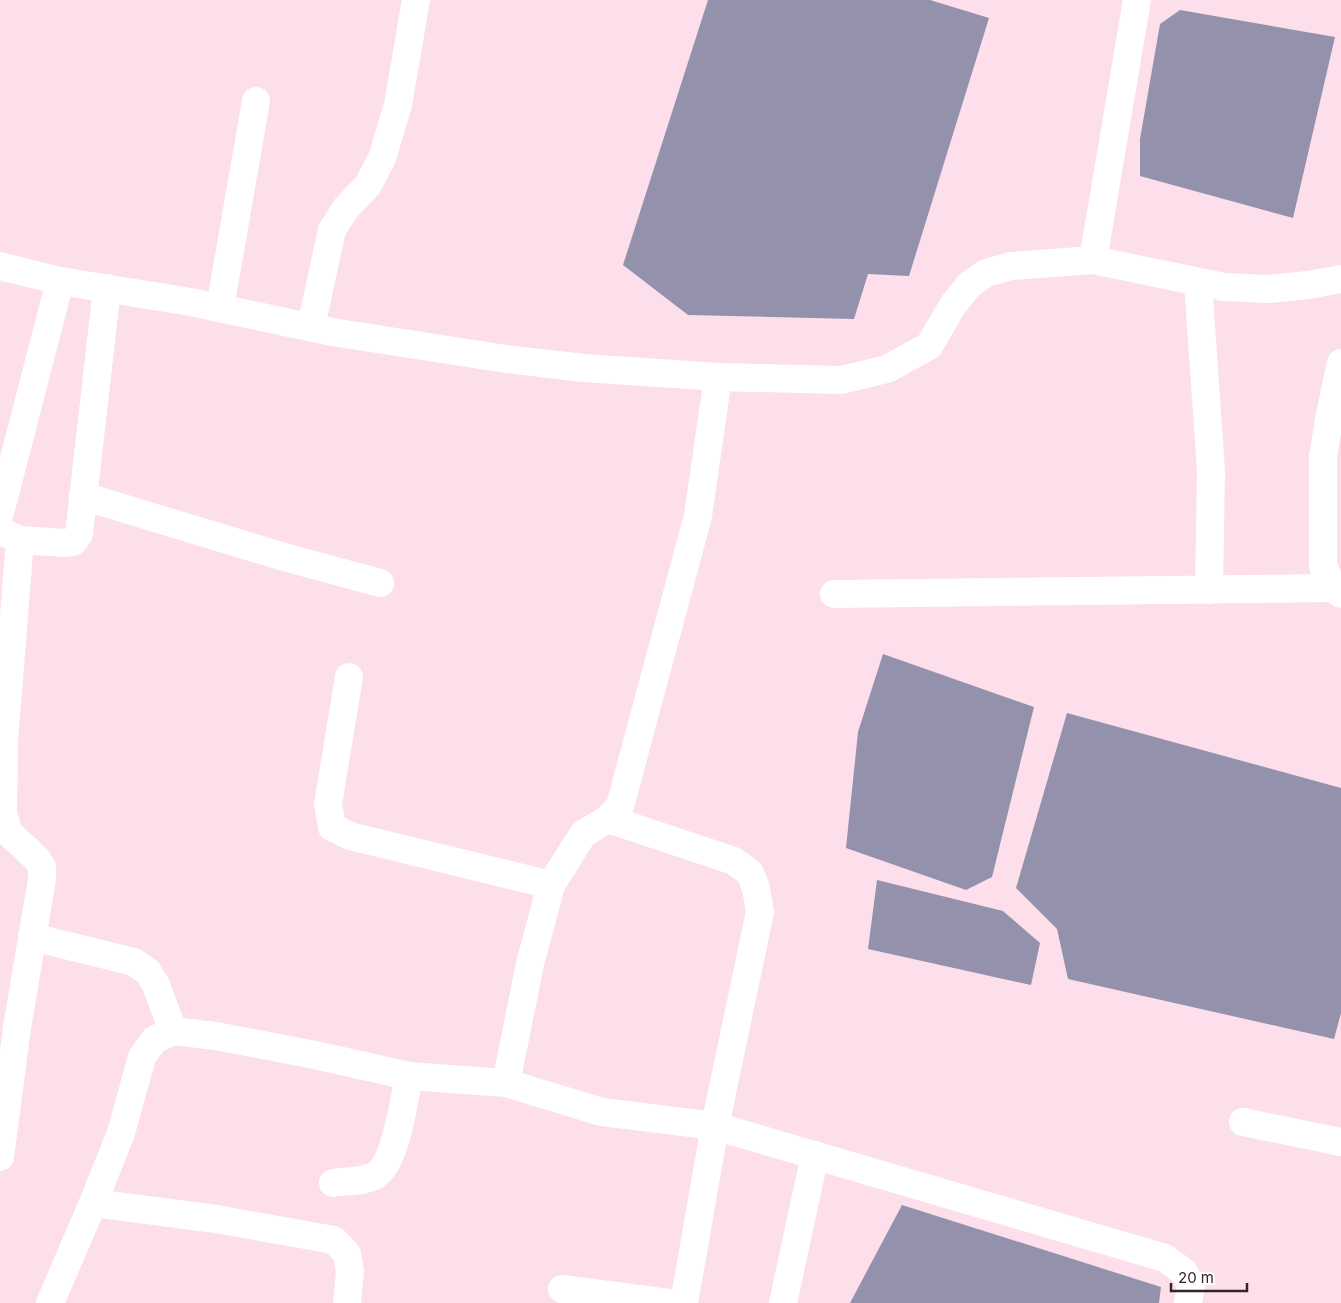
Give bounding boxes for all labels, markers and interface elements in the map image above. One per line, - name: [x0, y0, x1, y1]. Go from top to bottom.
- scale bar: [1171, 1260, 1247, 1292]
- text: 20 m: [1178, 1268, 1214, 1287]

